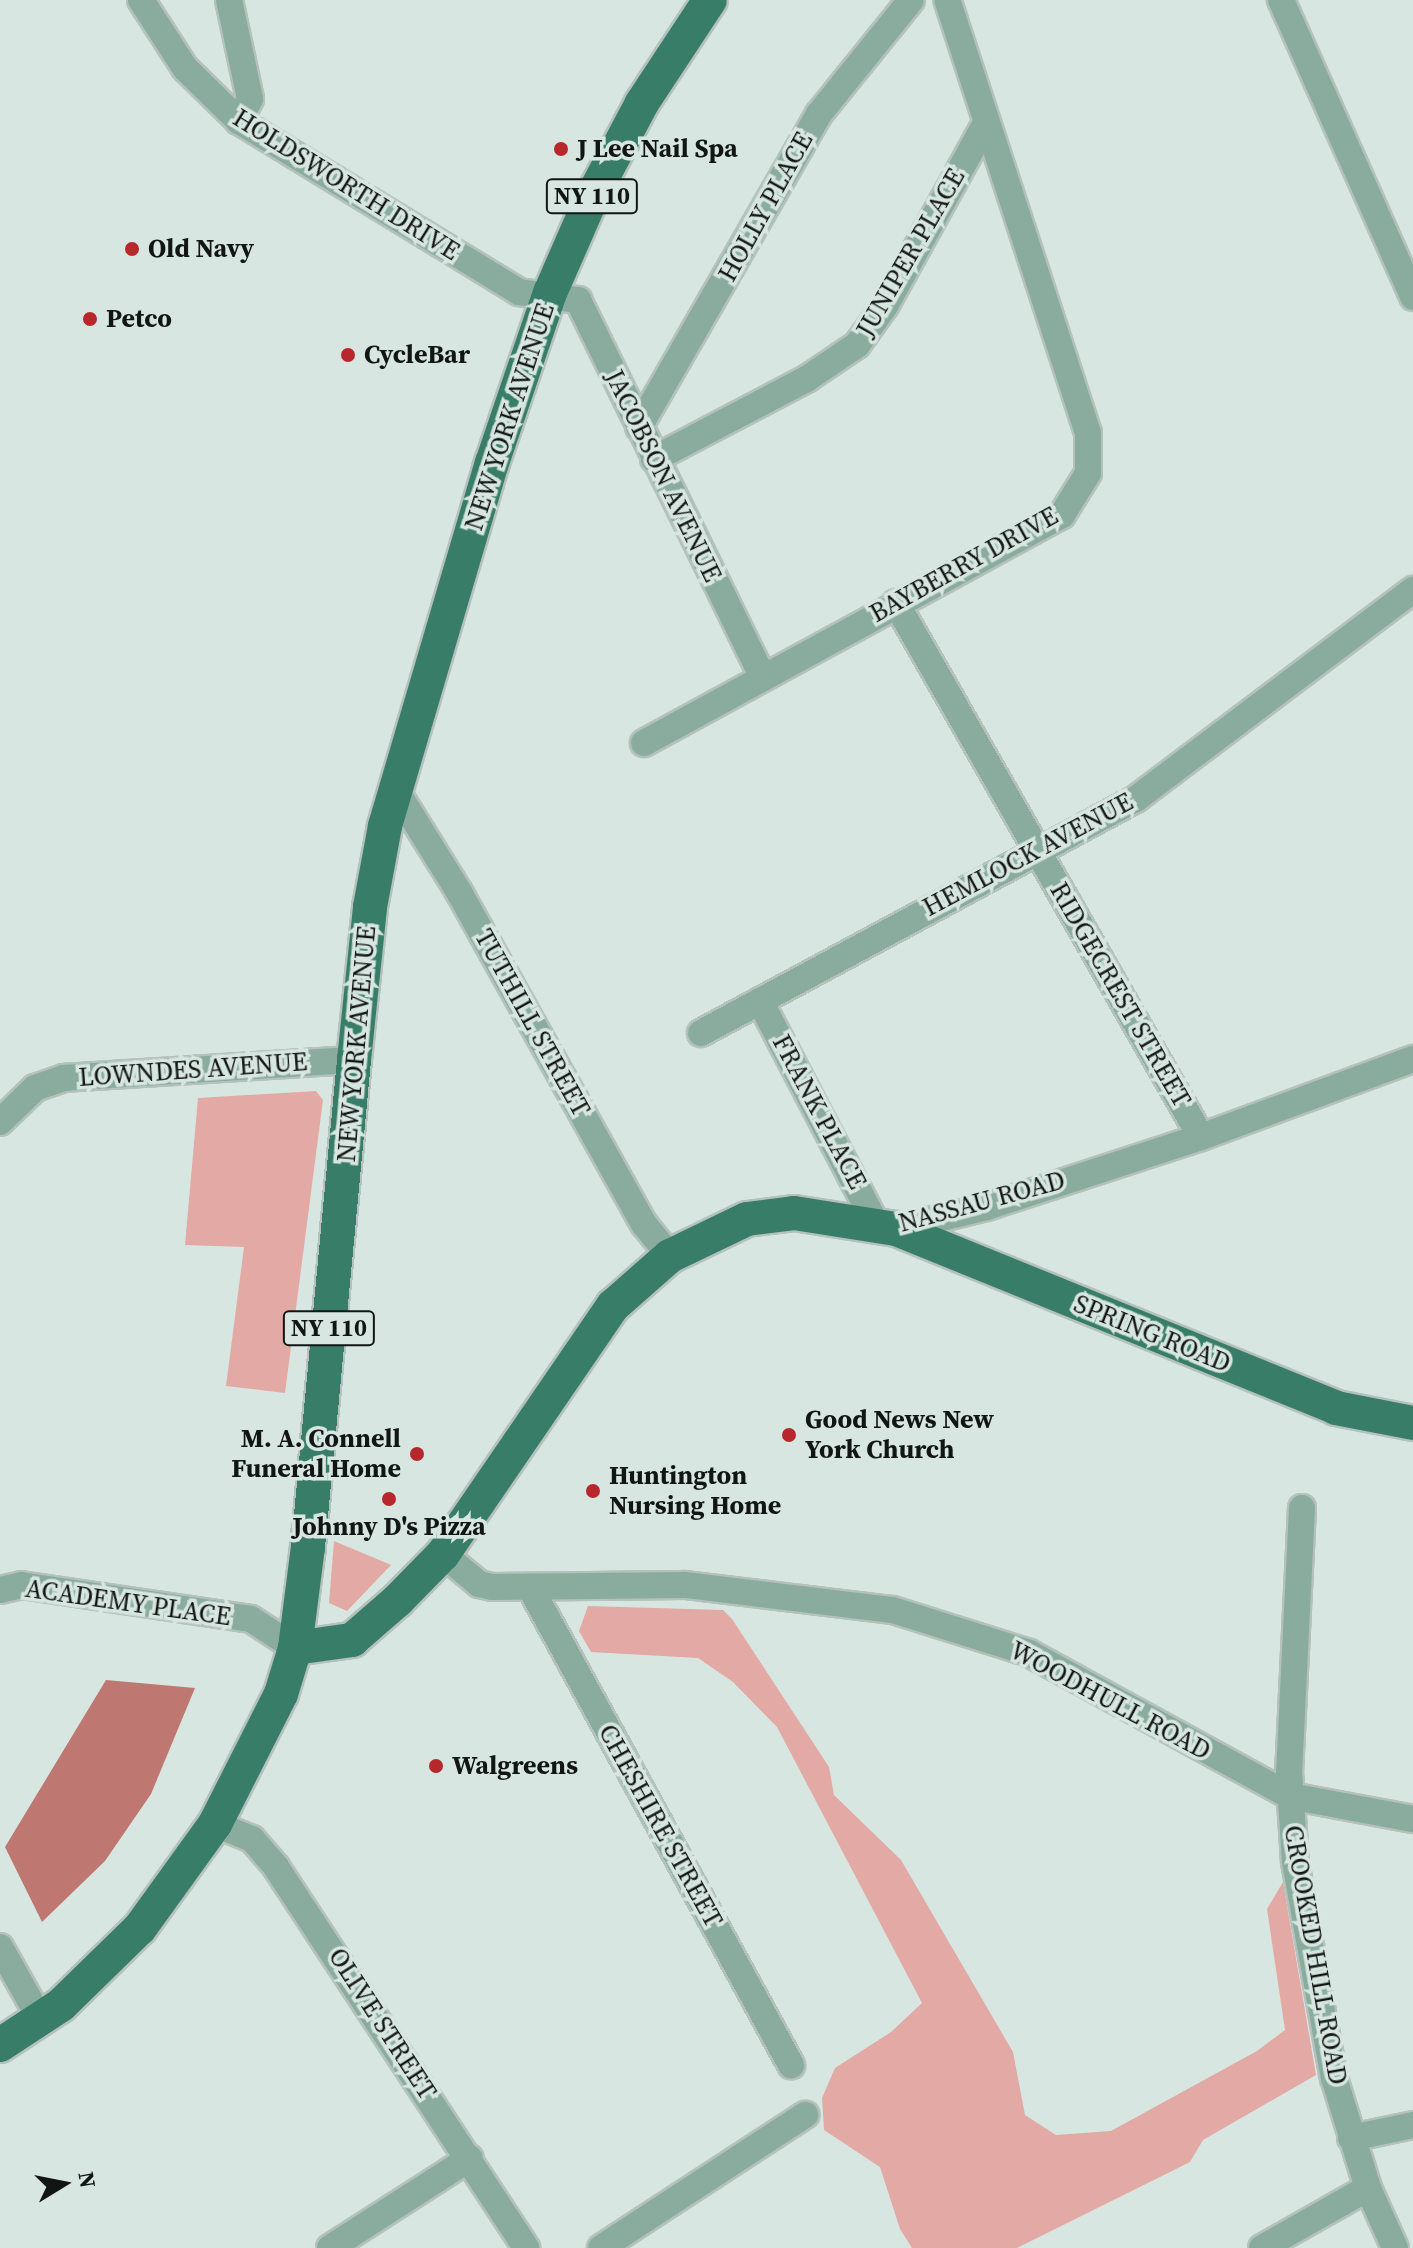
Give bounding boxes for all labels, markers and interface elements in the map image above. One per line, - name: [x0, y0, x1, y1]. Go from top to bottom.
- street label: HOLDSWORTH DRIVE: [227, 103, 465, 267]
- street label: HOLLY PLACE: [712, 127, 820, 287]
- place label: J Lee Nail Spa: [577, 133, 738, 165]
- marker: J Lee Nail Spa: [552, 140, 570, 158]
- street label: JUNIPER PLACE: [850, 163, 972, 343]
- road number: NY 110: [544, 176, 640, 216]
- place label: Old Navy: [148, 233, 254, 265]
- marker: Old Navy: [123, 240, 141, 258]
- street label: NEW YORK AVENUE: [458, 299, 562, 535]
- place label: Petco: [106, 303, 172, 335]
- marker: Petco: [81, 310, 99, 328]
- place label: CycleBar: [364, 339, 470, 371]
- marker: CycleBar: [339, 346, 357, 364]
- street label: JACOBSON AVENUE: [598, 365, 728, 587]
- street label: BAYBERRY DRIVE: [864, 500, 1064, 630]
- street label: HEMLOCK AVENUE: [918, 786, 1138, 924]
- street label: RIDGECREST STREET: [1043, 877, 1197, 1113]
- street label: NEW YORK AVENUE: [331, 924, 383, 1164]
- street label: TUTHILL STREET: [468, 924, 596, 1122]
- street label: FRANK PLACE: [765, 1030, 873, 1194]
- street label: LOWNDES AVENUE: [78, 1046, 308, 1094]
- street label: NASSAU ROAD: [895, 1165, 1069, 1239]
- street label: SPRING ROAD: [1069, 1288, 1235, 1380]
- road number: NY 110: [281, 1308, 377, 1348]
- place label: Good News New York Church: [805, 1404, 994, 1466]
- place label: M. A. Connell Funeral Home: [231, 1423, 401, 1484]
- marker: Good News New York Church: [780, 1426, 798, 1444]
- marker: M. A. Connell Funeral Home: [408, 1445, 426, 1463]
- place label: Huntington Nursing Home: [609, 1460, 781, 1522]
- marker: Huntington Nursing Home: [584, 1482, 602, 1500]
- marker: Johnny D's Pizza: [380, 1490, 398, 1508]
- place label: Johnny D's Pizza: [292, 1511, 486, 1543]
- street label: ACADEMY PLACE: [23, 1573, 233, 1633]
- street label: WOODHULL ROAD: [1004, 1635, 1216, 1767]
- street label: CHESHIRE STREET: [591, 1719, 729, 1933]
- place label: Walgreens: [452, 1750, 578, 1782]
- marker: Walgreens: [427, 1757, 445, 1775]
- street label: CROOKED HILL ROAD: [1277, 1823, 1353, 2087]
- street label: OLIVE STREET: [321, 1942, 443, 2106]
- north arrow: [24, 2144, 104, 2224]
- text: N: [71, 2169, 104, 2190]

